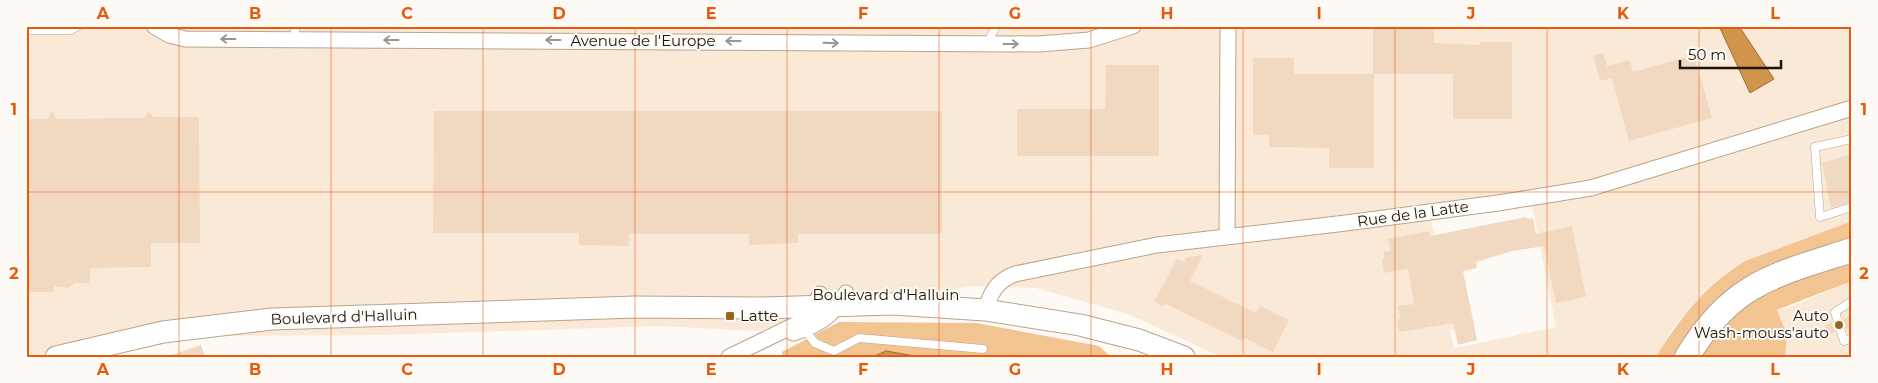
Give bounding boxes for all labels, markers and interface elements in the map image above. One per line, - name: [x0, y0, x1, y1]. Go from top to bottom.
- text: A: [96, 4, 110, 23]
- text: B: [249, 4, 261, 23]
- text: C: [401, 4, 413, 23]
- text: D: [552, 4, 566, 23]
- text: E: [706, 4, 716, 23]
- text: F: [858, 4, 868, 23]
- text: G: [1009, 4, 1021, 23]
- text: H: [1161, 4, 1173, 23]
- text: I: [1316, 4, 1322, 23]
- text: J: [1466, 4, 1475, 23]
- text: K: [1617, 4, 1630, 23]
- text: L: [1770, 4, 1780, 23]
- street label: Avenue de l'Europe: [570, 31, 716, 50]
- one-way arrow: [221, 34, 237, 44]
- one-way arrow: [383, 35, 400, 45]
- one-way arrow: [546, 35, 562, 45]
- one-way arrow: [726, 36, 742, 46]
- one-way arrow: [822, 38, 838, 48]
- scale bar: [1680, 38, 1782, 70]
- one-way arrow: [1002, 39, 1018, 49]
- text: 50 m: [1688, 45, 1726, 64]
- text: 1: [11, 100, 17, 119]
- text: 1: [1861, 100, 1867, 119]
- street label: Rue de la Latte: [1356, 196, 1470, 231]
- text: 2: [9, 264, 19, 283]
- text: 2: [1859, 264, 1869, 283]
- street label: Boulevard d'Halluin: [813, 285, 959, 304]
- street label: Boulevard d'Halluin: [270, 304, 418, 329]
- place label: Latte: [740, 306, 778, 325]
- place label: Auto Wash-mouss'auto: [1694, 306, 1829, 342]
- marker: Latte: [724, 310, 736, 322]
- marker: Auto Wash-mouss'auto: [1833, 319, 1845, 331]
- text: A: [96, 360, 110, 379]
- text: B: [249, 360, 261, 379]
- text: C: [401, 360, 413, 379]
- text: D: [552, 360, 566, 379]
- text: E: [706, 360, 716, 379]
- text: F: [858, 360, 868, 379]
- text: G: [1009, 360, 1021, 379]
- text: H: [1161, 360, 1173, 379]
- text: I: [1316, 360, 1322, 379]
- text: J: [1466, 360, 1475, 379]
- text: K: [1617, 360, 1630, 379]
- text: L: [1770, 360, 1780, 379]

